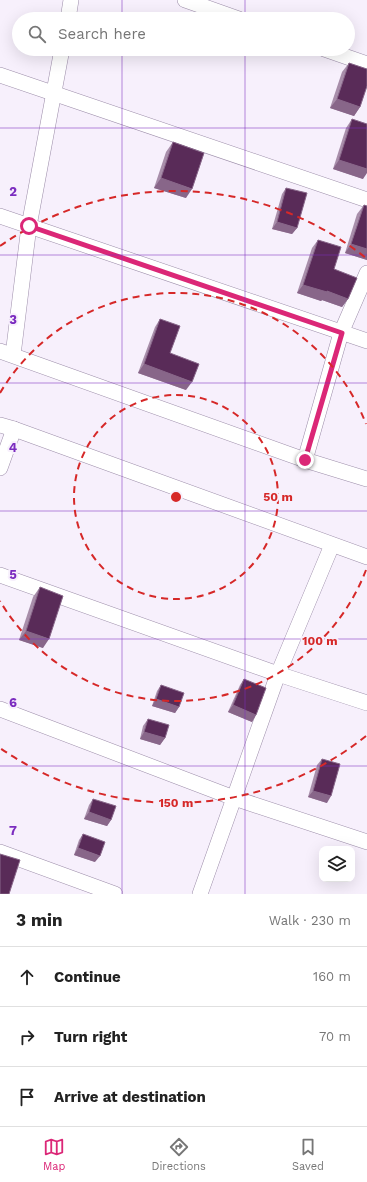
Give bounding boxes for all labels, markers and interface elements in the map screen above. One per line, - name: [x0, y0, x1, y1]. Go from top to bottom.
- search box: [12, 12, 355, 56]
- icon: search: [26, 23, 48, 45]
- text: Search here: [58, 25, 146, 43]
- text: 2: [9, 184, 17, 199]
- route start: [20, 217, 38, 235]
- text: 3: [9, 312, 17, 327]
- text: 4: [9, 440, 18, 455]
- route end: [296, 451, 314, 469]
- centre of rings: [169, 490, 183, 504]
- text: 50 m: [263, 490, 293, 504]
- text: 5: [9, 567, 17, 582]
- text: 100 m: [302, 634, 338, 648]
- text: 6: [9, 695, 17, 710]
- text: 150 m: [159, 796, 193, 810]
- text: 7: [9, 823, 17, 838]
- map controls: [319, 846, 355, 882]
- button: layers: [319, 846, 355, 882]
- text: 3 min: [16, 910, 62, 930]
- text: Walk · 230 m: [269, 913, 351, 928]
- icon: ahead: [16, 966, 38, 988]
- text: Continue: [54, 968, 121, 986]
- text: 160 m: [313, 969, 351, 984]
- icon: right: [16, 1026, 38, 1048]
- text: Turn right: [54, 1028, 127, 1046]
- text: 70 m: [319, 1029, 351, 1044]
- icon: arrive: [16, 1086, 38, 1108]
- text: Arrive at destination: [54, 1088, 206, 1106]
- tab: Map: [43, 1136, 65, 1173]
- tab: Directions: [152, 1136, 206, 1173]
- tab: Saved: [292, 1136, 324, 1173]

